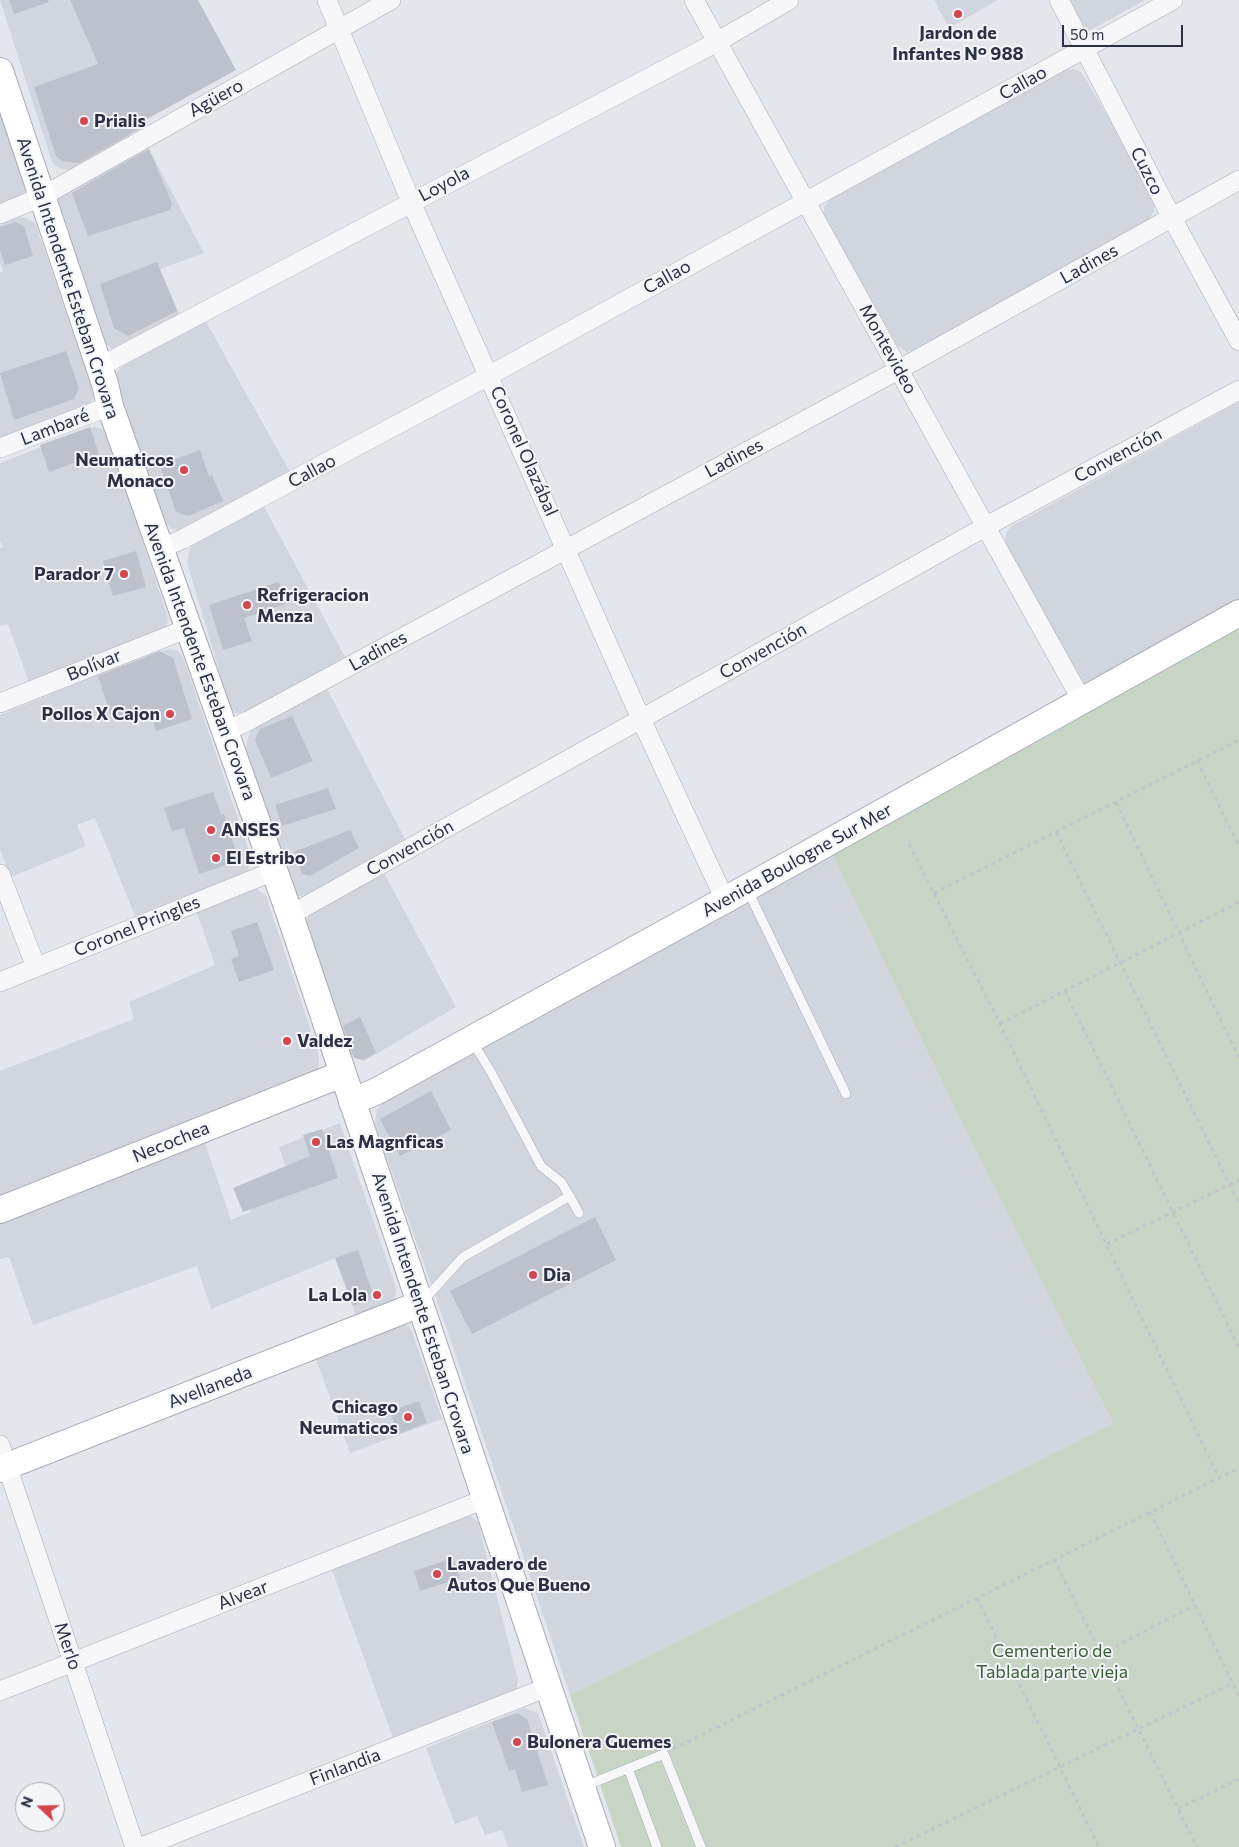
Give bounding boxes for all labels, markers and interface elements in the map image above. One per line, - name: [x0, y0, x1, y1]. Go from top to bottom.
- marker: Jardon de Infantes N° 988: [952, 8, 964, 20]
- scale bar: [1064, 15, 1185, 47]
- place label: Jardon de Infantes N° 988: [892, 22, 1024, 64]
- text: 50 m: [1070, 25, 1104, 43]
- street label: Callao: [995, 61, 1051, 105]
- street label: Agüero: [185, 74, 247, 122]
- place label: Prialis: [94, 110, 146, 132]
- marker: Prialis: [78, 115, 90, 127]
- street label: Avenida Intendente Esteban Crovara: [12, 134, 124, 422]
- street label: Cuzco: [1126, 143, 1168, 199]
- street label: Loyola: [415, 162, 473, 206]
- street label: Ladines: [1056, 239, 1122, 289]
- street label: Callao: [639, 255, 695, 299]
- street label: Montevideo: [854, 300, 922, 398]
- street label: Coronel Olazábal: [486, 383, 562, 519]
- street label: Lambaré: [18, 404, 92, 450]
- street label: Convención: [1070, 423, 1166, 487]
- street label: Ladines: [701, 434, 767, 482]
- place label: Neumaticos Monaco: [75, 449, 174, 492]
- street label: Callao: [284, 449, 340, 493]
- marker: Neumaticos Monaco: [178, 464, 190, 476]
- street label: Avenida Intendente Esteban Crovara: [139, 519, 261, 803]
- place label: Parador 7: [34, 563, 114, 585]
- marker: Parador 7: [118, 568, 130, 580]
- place label: Refrigeracion Menza: [257, 584, 369, 626]
- marker: Refrigeracion Menza: [241, 599, 253, 611]
- street label: Convención: [716, 618, 810, 684]
- street label: Ladines: [345, 626, 411, 676]
- street label: Bolívar: [63, 644, 125, 686]
- place label: Pollos X Cajon: [41, 703, 160, 725]
- marker: Pollos X Cajon: [164, 708, 176, 720]
- street label: Avenida Boulogne Sur Mer: [698, 799, 896, 921]
- street label: Convención: [363, 815, 457, 881]
- place label: ANSES: [221, 819, 280, 841]
- marker: ANSES: [205, 824, 217, 836]
- place label: El Estribo: [226, 847, 305, 869]
- marker: El Estribo: [210, 852, 222, 864]
- street label: Coronel Pringles: [71, 891, 203, 961]
- place label: Valdez: [297, 1030, 352, 1052]
- marker: Valdez: [281, 1035, 293, 1047]
- street label: Necochea: [129, 1117, 213, 1167]
- place label: Las Magnficas: [326, 1131, 444, 1153]
- marker: Las Magnficas: [310, 1136, 322, 1148]
- street label: Avenida Intendente Esteban Crovara: [367, 1169, 479, 1457]
- place label: Dia: [543, 1264, 571, 1286]
- marker: Dia: [527, 1269, 539, 1281]
- place label: La Lola: [308, 1284, 367, 1306]
- marker: La Lola: [371, 1289, 383, 1301]
- street label: Avellaneda: [165, 1361, 255, 1413]
- place label: Chicago Neumaticos: [299, 1396, 398, 1438]
- marker: Chicago Neumaticos: [402, 1411, 414, 1423]
- place label: Lavadero de Autos Que Bueno: [447, 1553, 591, 1596]
- marker: Lavadero de Autos Que Bueno: [431, 1568, 443, 1580]
- street label: Alvear: [215, 1576, 271, 1614]
- street label: Merlo: [50, 1619, 86, 1673]
- park label: Cementerio de Tablada parte vieja: [976, 1640, 1128, 1682]
- place label: Bulonera Guemes: [527, 1731, 671, 1753]
- marker: Bulonera Guemes: [511, 1736, 523, 1748]
- street label: Finlandia: [307, 1744, 383, 1790]
- north arrow: [15, 1782, 65, 1832]
- text: N: [17, 1794, 36, 1810]

